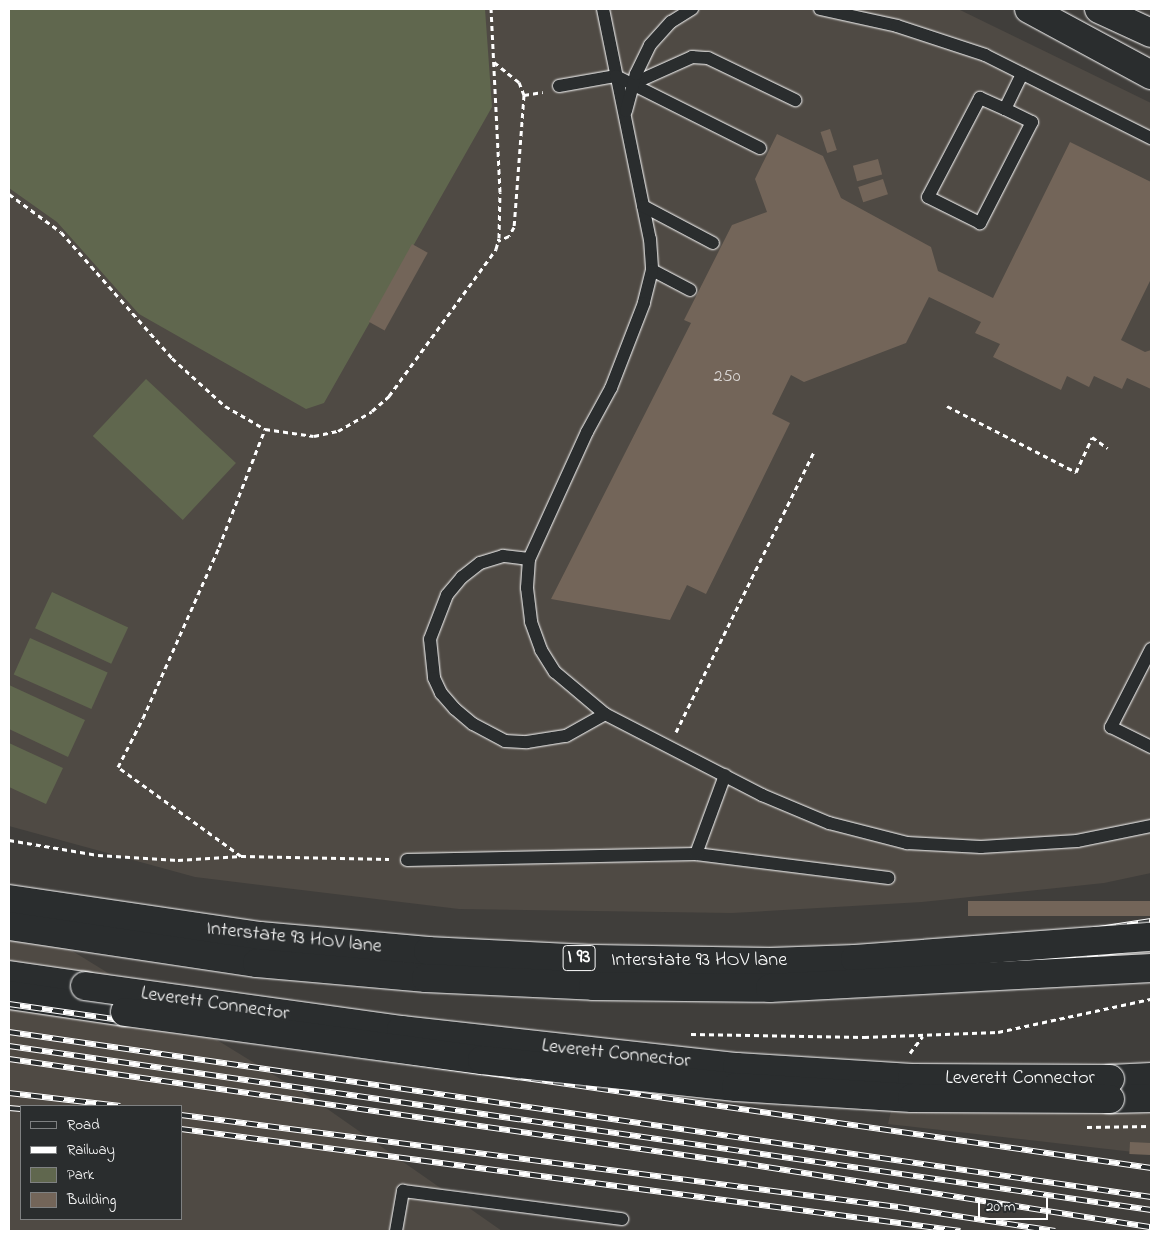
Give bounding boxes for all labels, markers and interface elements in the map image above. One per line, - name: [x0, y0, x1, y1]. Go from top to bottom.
- house number: 250: [713, 366, 741, 388]
- street label: Interstate 93 HOV lane: [205, 917, 383, 959]
- road number: I 93: [562, 941, 596, 974]
- street label: Interstate 93 HOV lane: [611, 948, 787, 972]
- street label: Leverett Connector: [139, 982, 291, 1026]
- street label: Leverett Connector: [540, 1034, 692, 1074]
- street label: Leverett Connector: [945, 1066, 1095, 1090]
- legend: [20, 1105, 182, 1220]
- text: Road: [67, 1114, 100, 1136]
- text: Railway: [67, 1139, 115, 1161]
- text: Park: [67, 1164, 94, 1186]
- scale bar: [980, 1188, 1050, 1220]
- text: Building: [67, 1189, 116, 1211]
- text: 20 m: [986, 1196, 1015, 1218]

